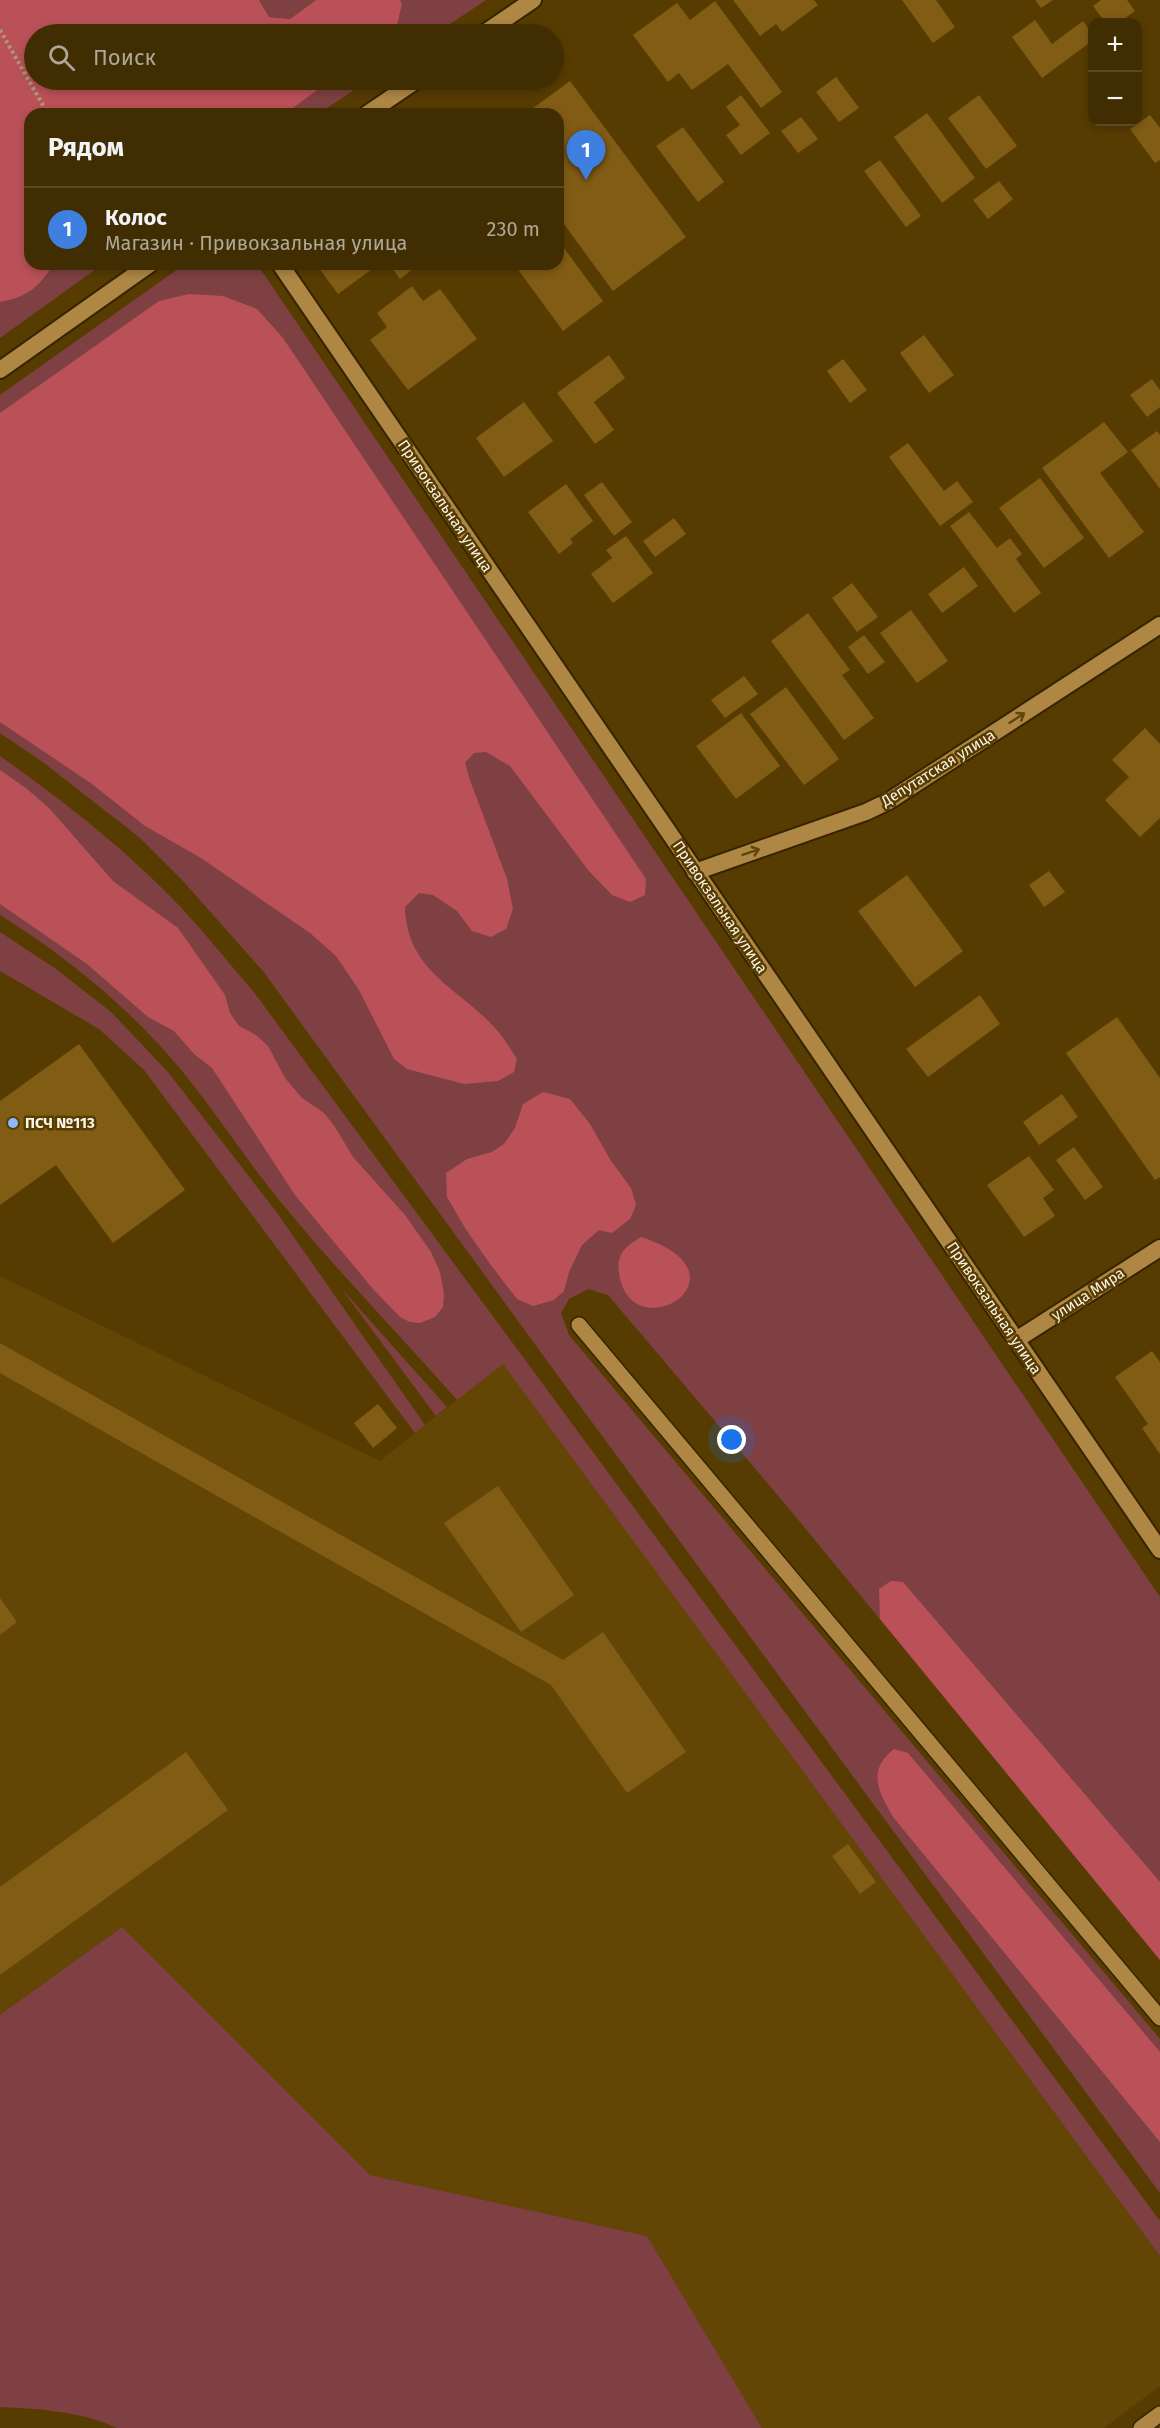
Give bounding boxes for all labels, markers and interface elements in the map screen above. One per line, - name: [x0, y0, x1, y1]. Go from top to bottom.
- map controls: [1088, 18, 1142, 126]
- button: +: [1088, 18, 1142, 72]
- search box: [24, 24, 564, 90]
- icon: search: [45, 41, 78, 74]
- text: Поиск: [93, 44, 156, 71]
- button: −: [1088, 72, 1142, 126]
- pin: 1: [566, 130, 606, 180]
- text: Рядом: [48, 132, 124, 163]
- text: Колос: [105, 204, 167, 231]
- text: 1: [63, 217, 72, 241]
- text: 230 m: [487, 217, 540, 241]
- text: Магазин · Привокзальная улица: [105, 231, 407, 255]
- street label: Привокзальная улица: [394, 436, 496, 576]
- one-way arrow: [1008, 712, 1025, 724]
- street label: Депутатская улица: [877, 726, 998, 811]
- street label: Привокзальная улица: [669, 837, 771, 977]
- one-way arrow: [741, 846, 759, 857]
- place label: ПСЧ №113: [25, 1114, 95, 1132]
- marker: ПСЧ №113: [6, 1116, 20, 1130]
- street label: Привокзальная улица: [943, 1238, 1045, 1378]
- street label: улица Мира: [1048, 1264, 1128, 1324]
- your location: [717, 1425, 746, 1454]

